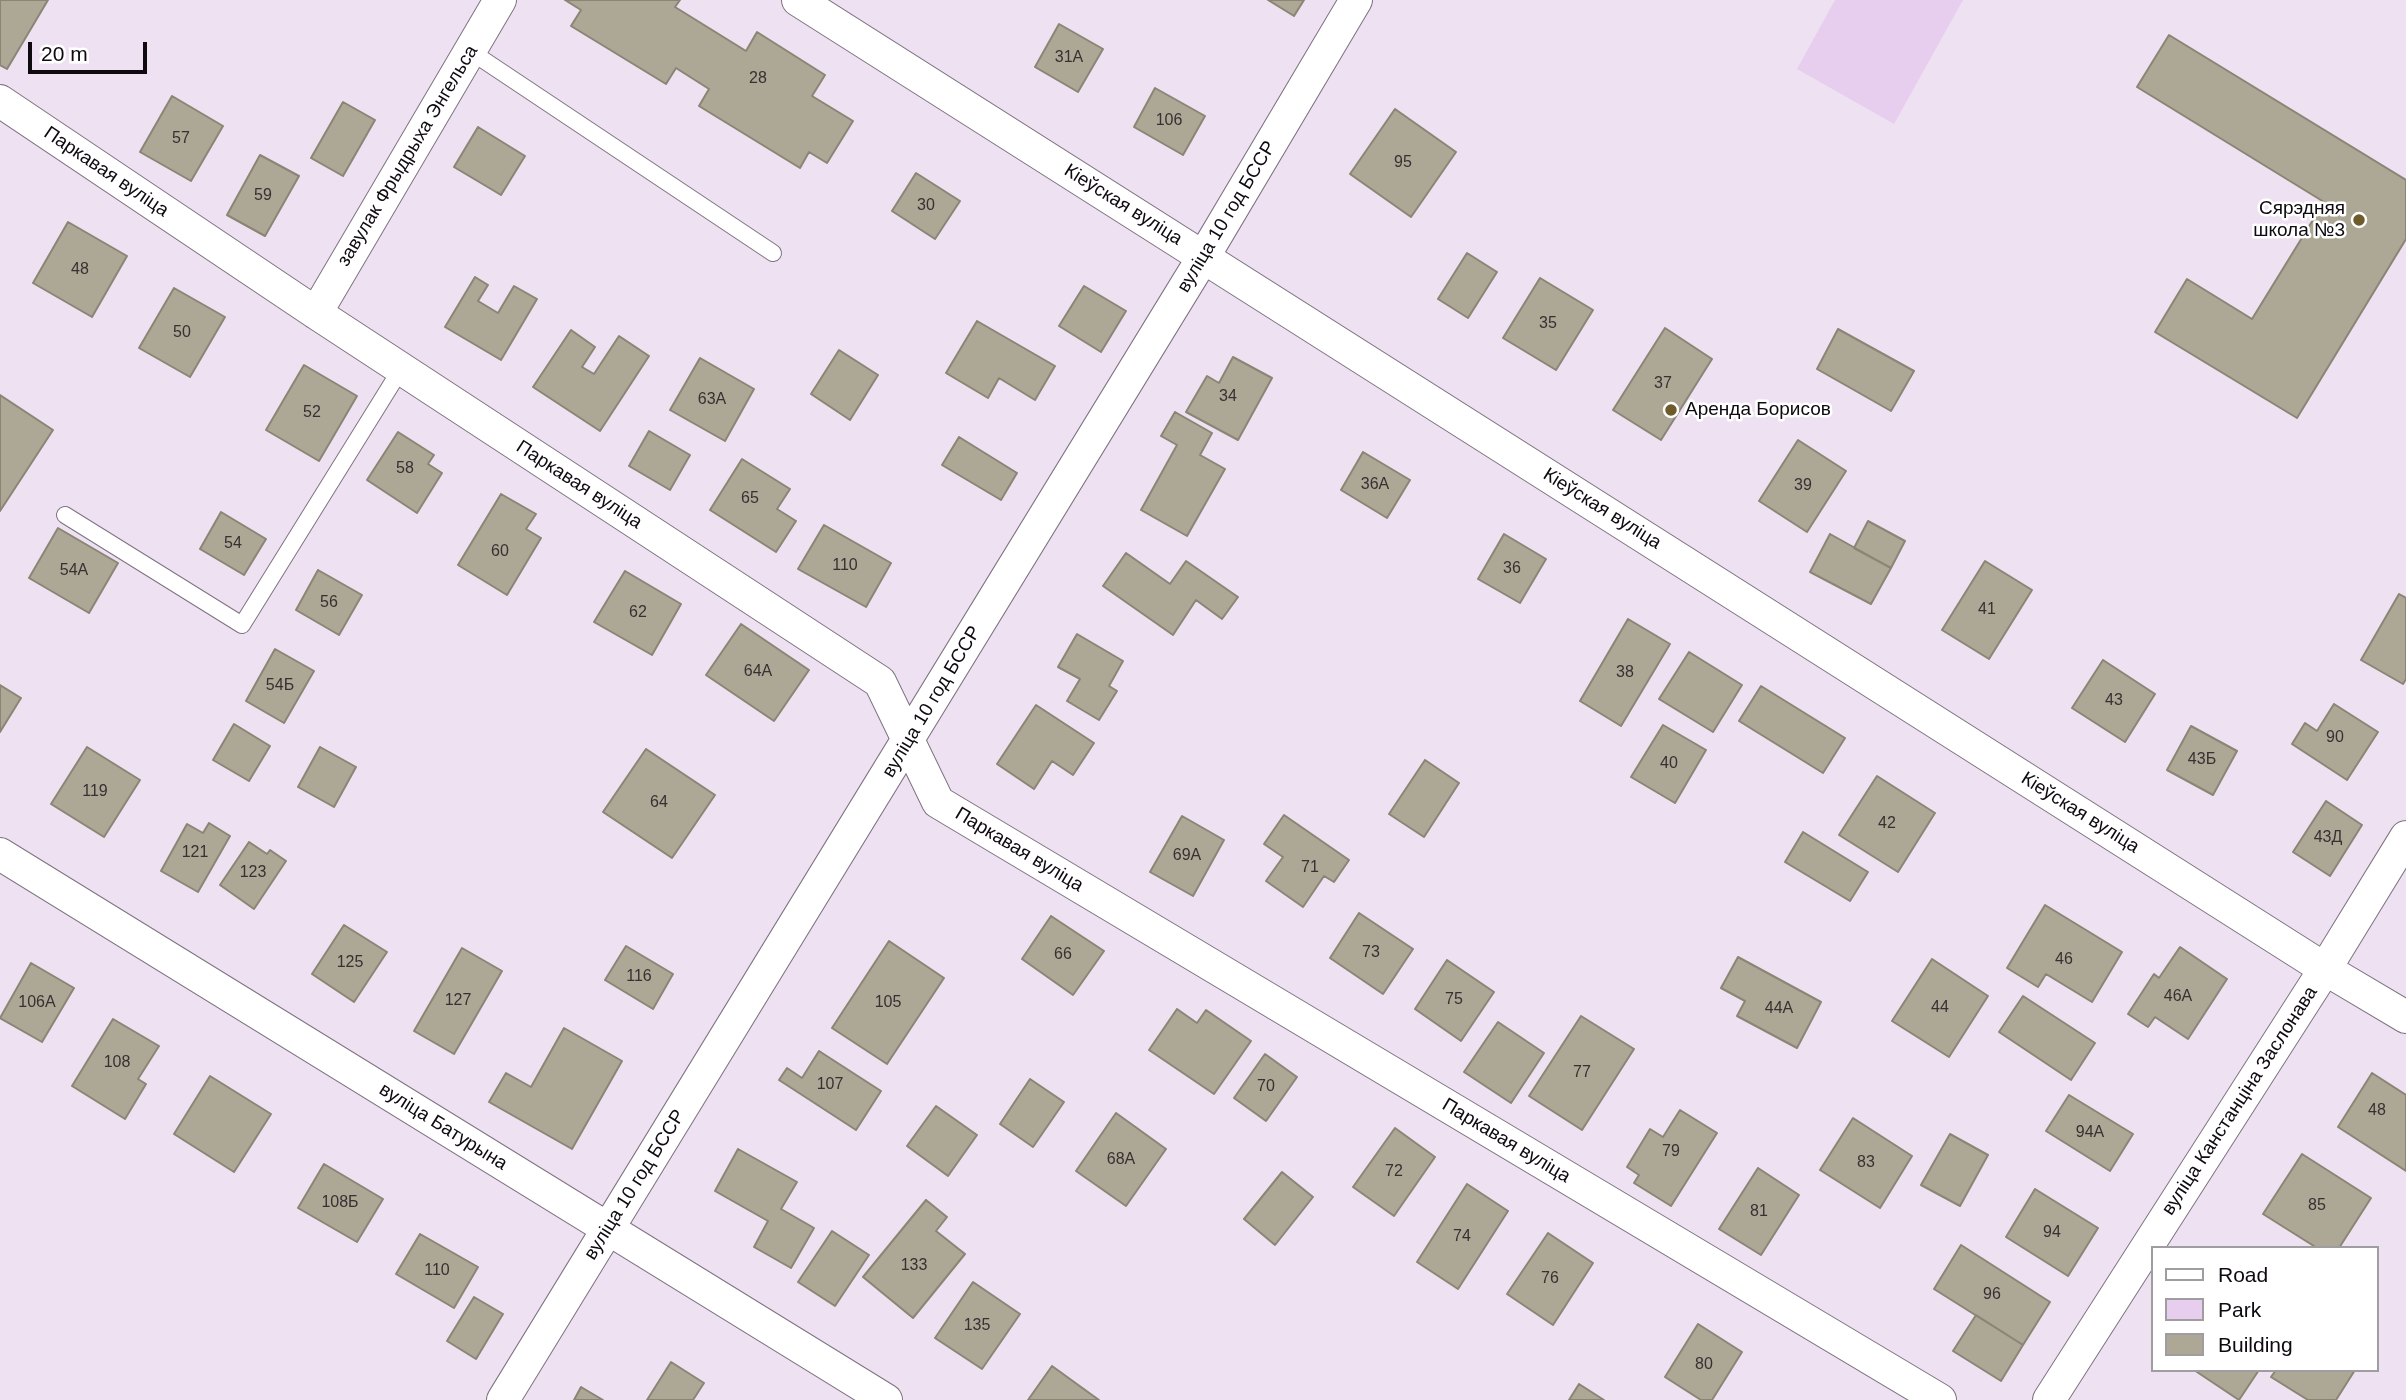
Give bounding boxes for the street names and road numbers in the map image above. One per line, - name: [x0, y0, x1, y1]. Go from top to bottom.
- street label: завулак Фрыдрыха Энгельса: [333, 41, 483, 271]
- street label: Паркавая вуліца: [39, 122, 173, 222]
- street label: вуліца 10 год БССР: [1173, 137, 1281, 297]
- street label: Кіеўская вуліца: [1060, 160, 1186, 250]
- street label: Паркавая вуліца: [512, 436, 646, 534]
- street label: Кіеўская вуліца: [1539, 464, 1665, 554]
- street label: вуліца 10 год БССР: [878, 622, 986, 782]
- street label: Кіеўская вуліца: [2017, 768, 2143, 858]
- street label: Паркавая вуліца: [951, 803, 1087, 897]
- street label: вуліца Канстанціна Заслонава: [2157, 982, 2323, 1220]
- street label: вуліца Батурына: [375, 1078, 511, 1176]
- street label: Паркавая вуліца: [1438, 1094, 1574, 1188]
- street label: вуліца 10 год БССР: [580, 1106, 690, 1264]

